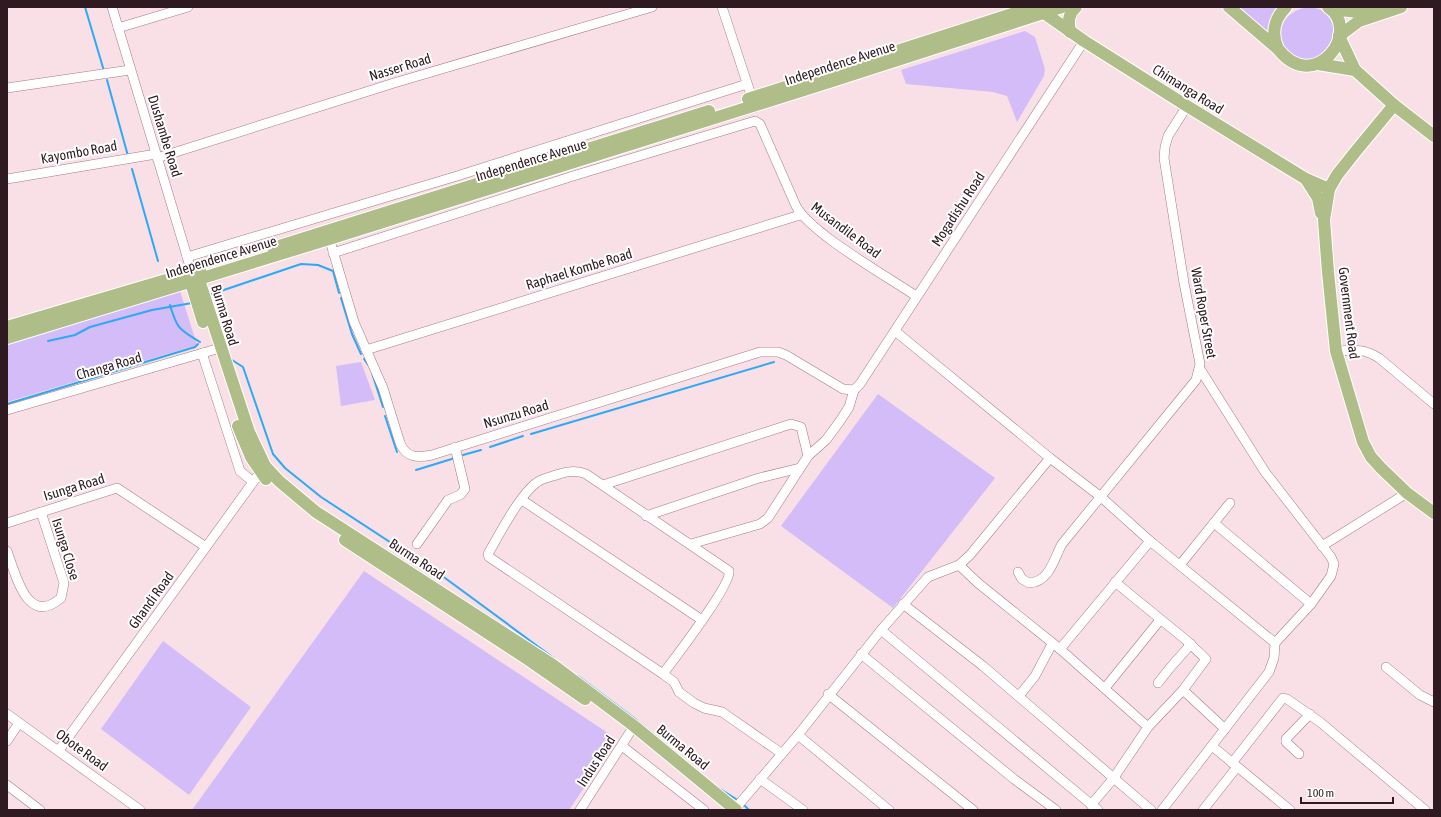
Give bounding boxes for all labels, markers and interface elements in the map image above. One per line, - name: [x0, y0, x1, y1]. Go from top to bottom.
- street label: Independence Avenue: [783, 38, 897, 88]
- street label: Nasser Road: [367, 50, 433, 84]
- street label: Chimanga Road: [1150, 61, 1226, 117]
- street label: Dushambe Road: [145, 93, 185, 179]
- street label: Independence Avenue: [474, 136, 588, 184]
- street label: Kayombo Road: [40, 137, 118, 167]
- street label: Mogadishu Road: [928, 169, 988, 249]
- street label: Musandile Road: [808, 199, 884, 261]
- street label: Independence Avenue: [164, 233, 278, 281]
- street label: Raphael Kombe Road: [524, 245, 634, 293]
- street label: Ward Roper Street: [1188, 266, 1220, 360]
- street label: Government Road: [1335, 266, 1363, 360]
- street label: Burma Road: [208, 283, 242, 347]
- street label: Changa Road: [74, 349, 144, 383]
- street label: Nsunzu Road: [482, 397, 550, 431]
- street label: Isunga Road: [42, 470, 106, 504]
- street label: Isunga Close: [49, 516, 83, 582]
- street label: Burma Road: [386, 535, 448, 583]
- street label: Ghandi Road: [125, 569, 177, 631]
- street label: Burma Road: [654, 721, 712, 773]
- street label: Obote Road: [53, 726, 111, 774]
- street label: Indus Road: [574, 733, 618, 789]
- scale bar: [1301, 779, 1393, 805]
- text: 100 m: [1307, 786, 1334, 800]

